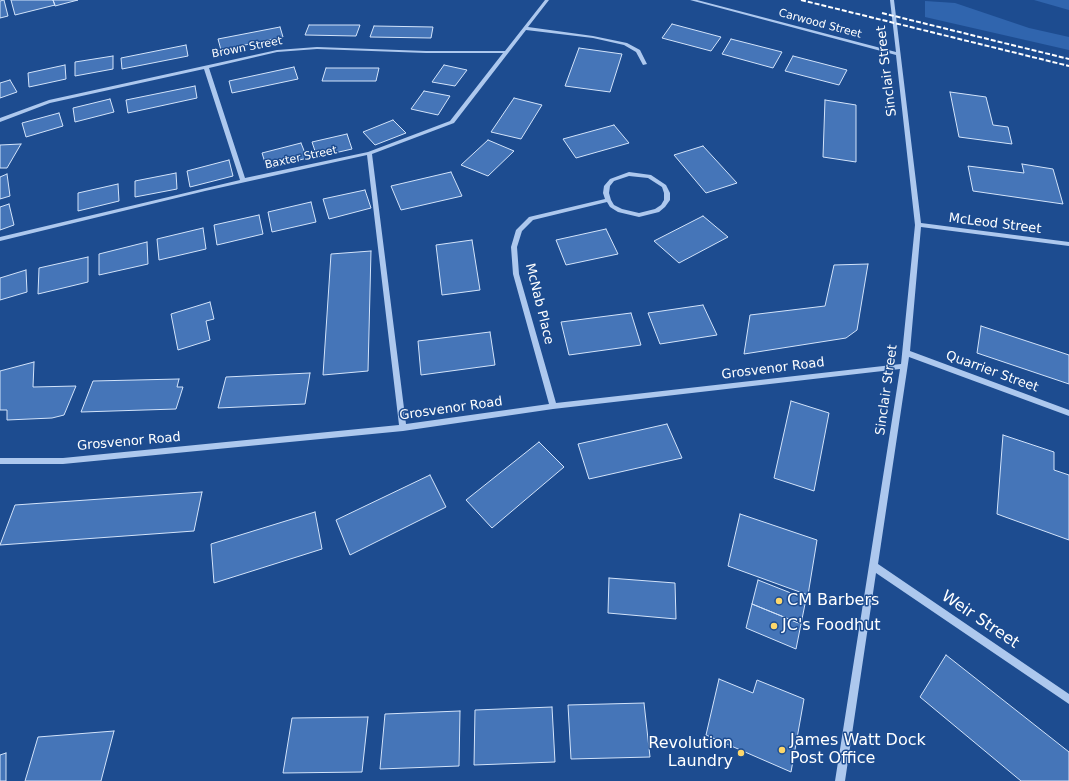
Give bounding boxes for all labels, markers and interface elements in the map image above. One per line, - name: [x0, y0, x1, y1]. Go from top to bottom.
- street label: Carwood Street: [777, 7, 863, 41]
- street label: Sinclair Street: [874, 25, 900, 117]
- street label: Brown Street: [211, 35, 283, 61]
- street label: Baxter Street: [264, 144, 338, 172]
- street label: McLeod Street: [948, 211, 1042, 237]
- street label: McNab Place: [521, 262, 557, 346]
- street label: Sinclair Street: [873, 344, 901, 436]
- street label: Quarrier Street: [944, 348, 1040, 396]
- street label: Grosvenor Road: [721, 355, 825, 383]
- street label: Grosvenor Road: [398, 394, 504, 424]
- street label: Grosvenor Road: [77, 430, 181, 454]
- street label: Weir Street: [938, 587, 1022, 653]
- place label: CM Barbers: [787, 591, 879, 611]
- marker: CM Barbers: [774, 596, 784, 606]
- place label: JC's Foodhut: [782, 616, 881, 636]
- marker: JC's Foodhut: [769, 621, 779, 631]
- place label: James Watt Dock Post Office: [790, 731, 926, 769]
- place label: Revolution Laundry: [648, 734, 733, 772]
- marker: James Watt Dock Post Office: [777, 745, 787, 755]
- marker: Revolution Laundry: [736, 748, 746, 758]

